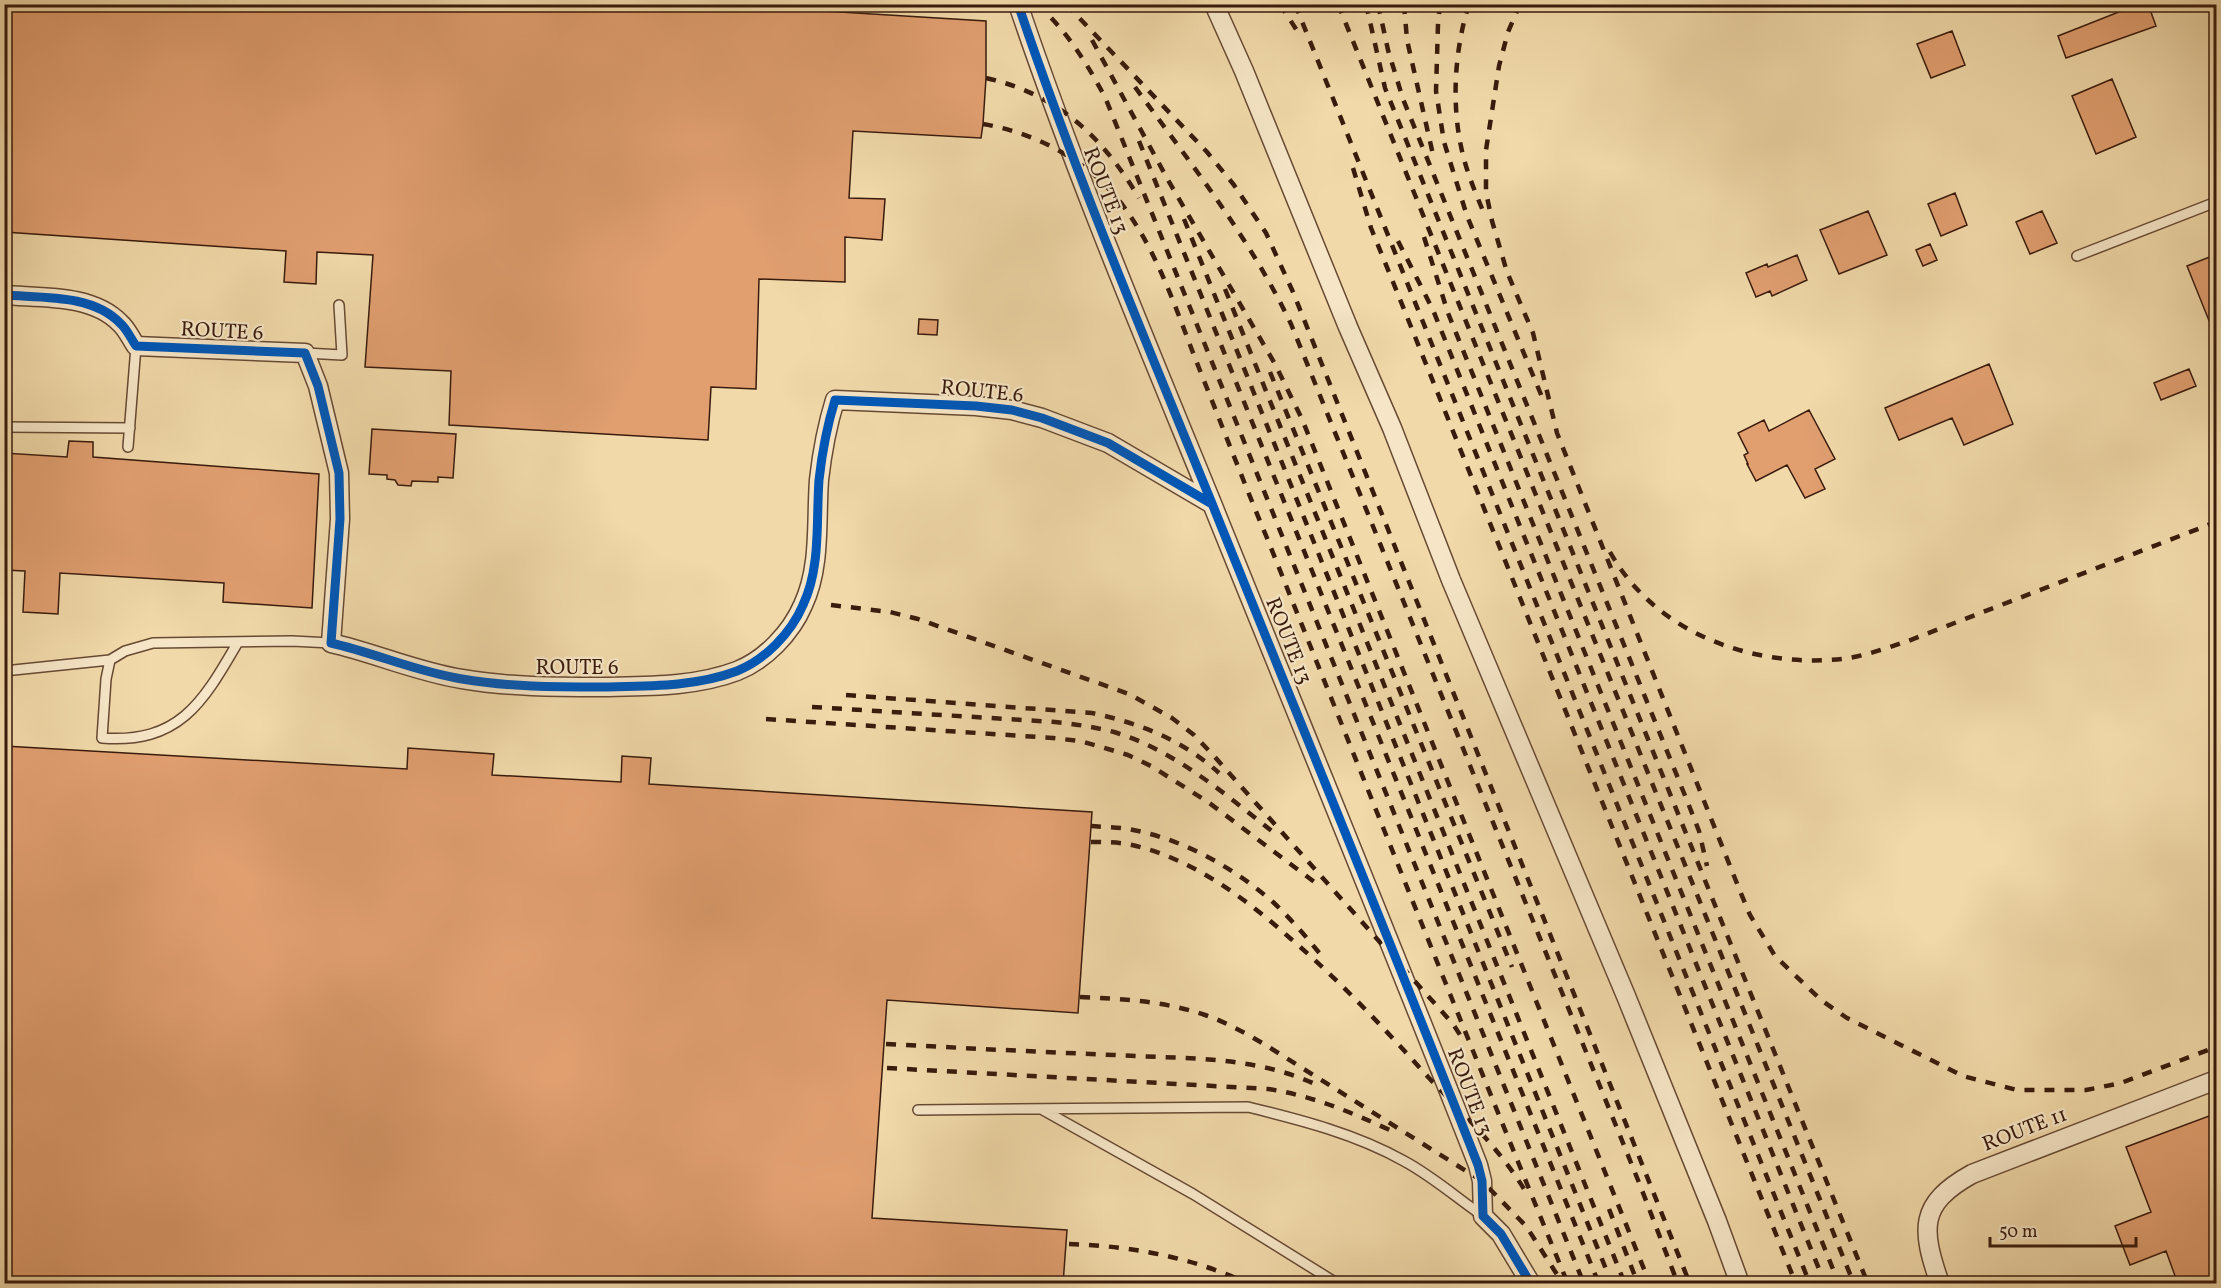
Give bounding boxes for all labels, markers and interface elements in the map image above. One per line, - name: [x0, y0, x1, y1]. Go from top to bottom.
- street label: ROUTE 13: [1075, 143, 1135, 239]
- street label: ROUTE 6: [180, 315, 264, 349]
- street label: ROUTE 6: [939, 373, 1025, 411]
- street label: ROUTE 13: [1257, 593, 1319, 689]
- street label: ROUTE 6: [535, 654, 619, 683]
- street label: ROUTE 13: [1439, 1044, 1499, 1140]
- street label: ROUTE 11: [1978, 1101, 2072, 1159]
- scale bar: [1990, 1210, 2136, 1248]
- text: 50 m: [1999, 1220, 2038, 1245]

